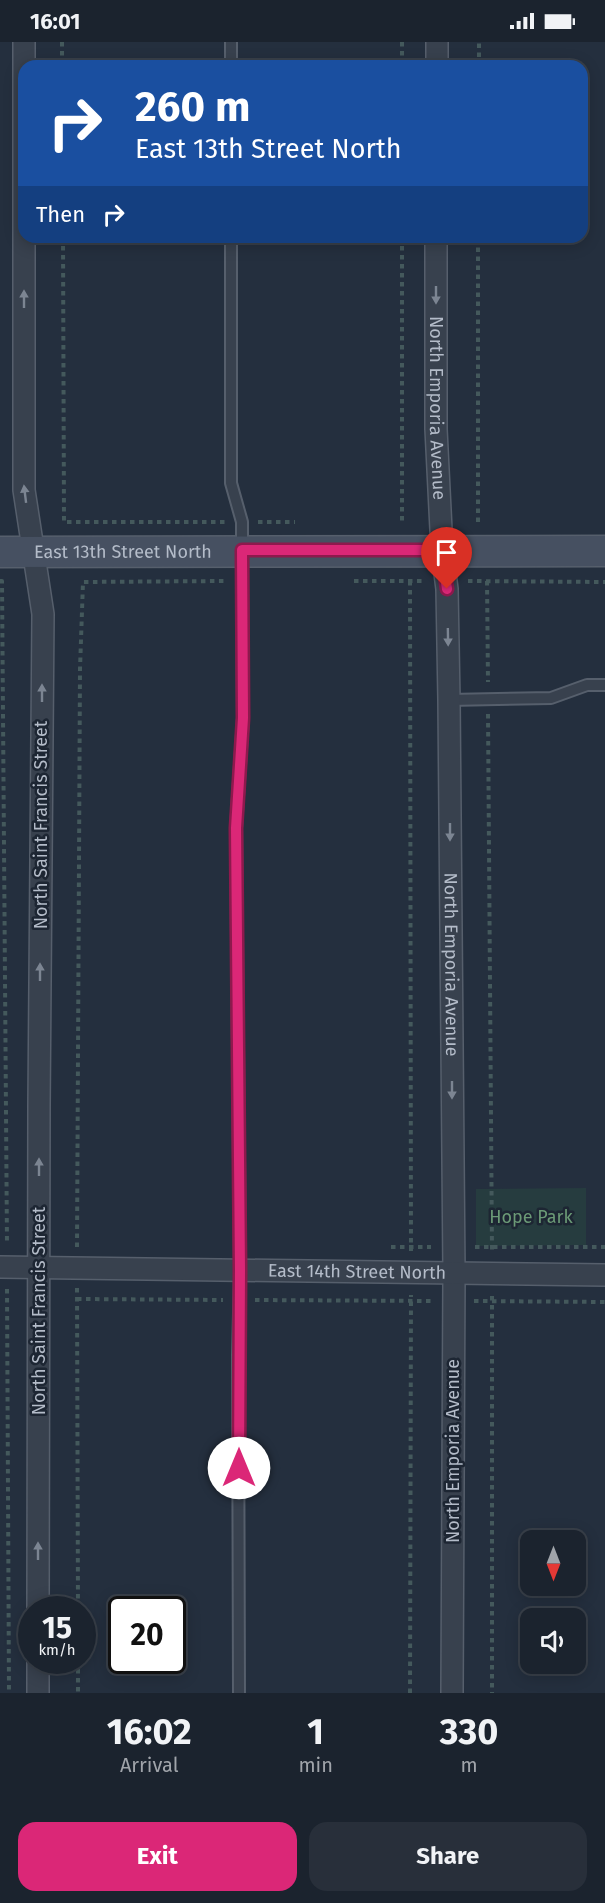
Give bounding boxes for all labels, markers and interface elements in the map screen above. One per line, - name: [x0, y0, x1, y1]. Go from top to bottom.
- text: 16:01: [30, 8, 81, 35]
- text: 260 m: [135, 82, 250, 132]
- icon: right: [36, 84, 114, 162]
- text: East 13th Street North: [135, 133, 402, 165]
- icon: right: [97, 198, 130, 231]
- text: Then: [36, 201, 85, 228]
- one-way arrow: [431, 286, 441, 305]
- one-way arrow: [19, 289, 29, 308]
- street label: North Emporia Avenue: [425, 316, 451, 501]
- one-way arrow: [20, 484, 30, 503]
- pin: [421, 527, 472, 589]
- icon: arrive: [430, 536, 463, 569]
- street label: East 13th Street North: [34, 541, 212, 563]
- one-way arrow: [443, 628, 453, 647]
- one-way arrow: [37, 684, 47, 703]
- street label: North Saint Francis Street: [30, 720, 52, 929]
- one-way arrow: [445, 822, 455, 841]
- street label: North Emporia Avenue: [440, 872, 463, 1057]
- one-way arrow: [35, 963, 45, 982]
- one-way arrow: [447, 1080, 457, 1099]
- one-way arrow: [34, 1158, 44, 1177]
- street label: North Saint Francis Street: [28, 1206, 50, 1415]
- park label: Hope Park: [489, 1206, 574, 1228]
- street label: East 14th Street North: [268, 1260, 446, 1284]
- street label: North Emporia Avenue: [442, 1359, 464, 1543]
- position arrow: [207, 1436, 271, 1500]
- north arrow: [520, 1530, 586, 1596]
- map controls: [520, 1530, 586, 1674]
- one-way arrow: [33, 1542, 43, 1561]
- speed limit sign: 20: [108, 1596, 186, 1674]
- button: sound: [520, 1608, 586, 1674]
- text: 15: [42, 1610, 72, 1646]
- text: km/h: [38, 1641, 76, 1659]
- text: 16:02: [107, 1710, 192, 1754]
- text: 1: [307, 1710, 324, 1754]
- text: 330: [440, 1710, 498, 1754]
- text: Arrival: [120, 1753, 179, 1777]
- text: min: [298, 1753, 333, 1777]
- text: m: [460, 1753, 478, 1777]
- button: Exit: [18, 1822, 297, 1891]
- button: Share: [309, 1822, 587, 1891]

